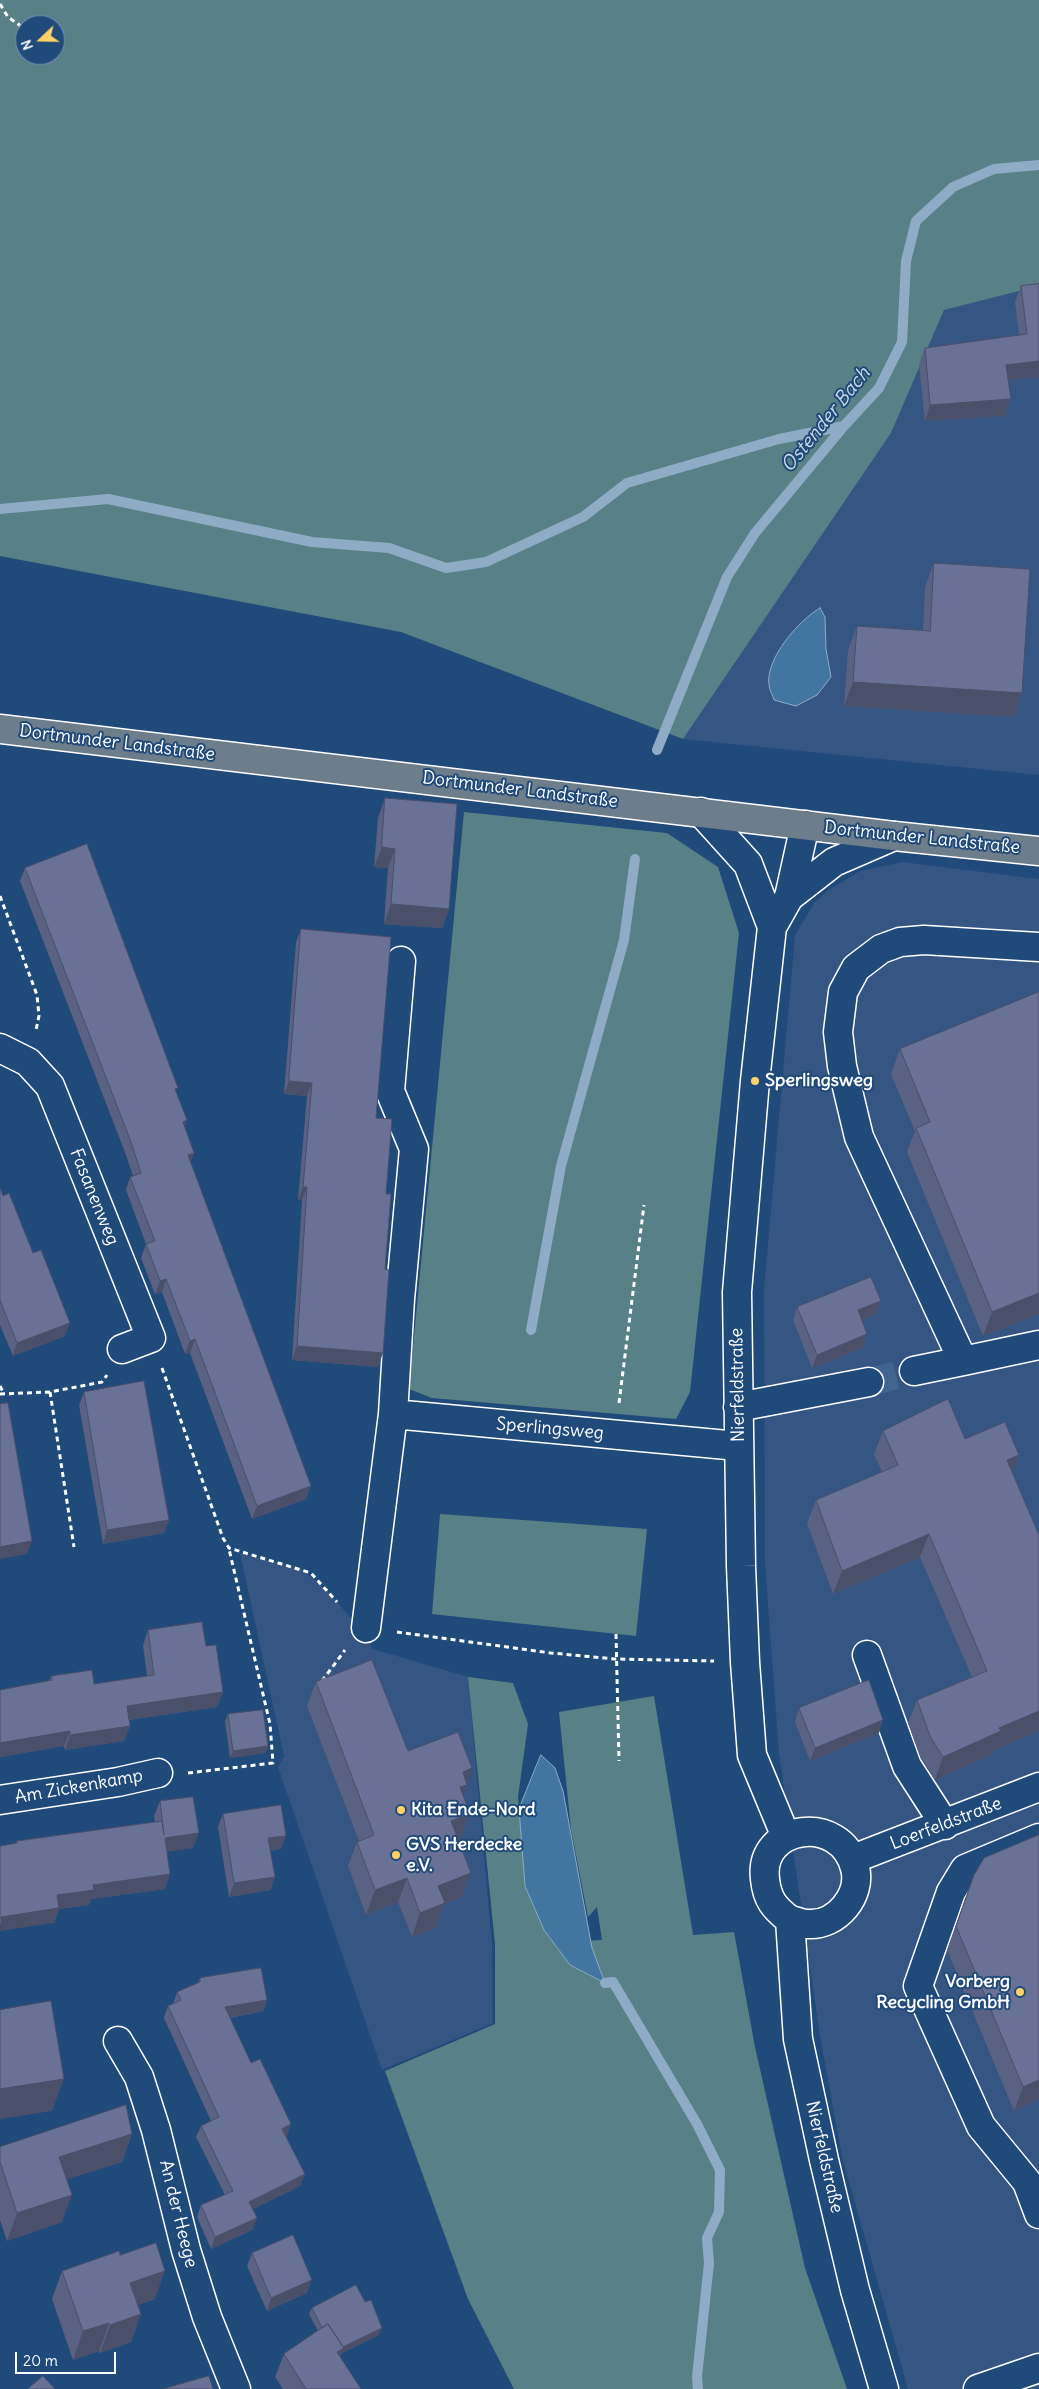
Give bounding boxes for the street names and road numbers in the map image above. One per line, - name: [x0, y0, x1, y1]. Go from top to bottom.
- street label: Dortmunder Landstraße: [18, 720, 216, 766]
- street label: Dortmunder Landstraße: [421, 767, 619, 813]
- street label: Dortmunder Landstraße: [823, 817, 1021, 859]
- street label: Fasanenweg: [65, 1145, 123, 1249]
- street label: Nierfeldstraße: [726, 1328, 750, 1442]
- street label: Sperlingsweg: [495, 1414, 605, 1444]
- street label: Am Zickenkamp: [13, 1765, 145, 1809]
- street label: Loerfeldstraße: [887, 1793, 1005, 1855]
- street label: Nierfeldstraße: [801, 2099, 847, 2215]
- street label: An der Heege: [154, 2158, 202, 2270]

